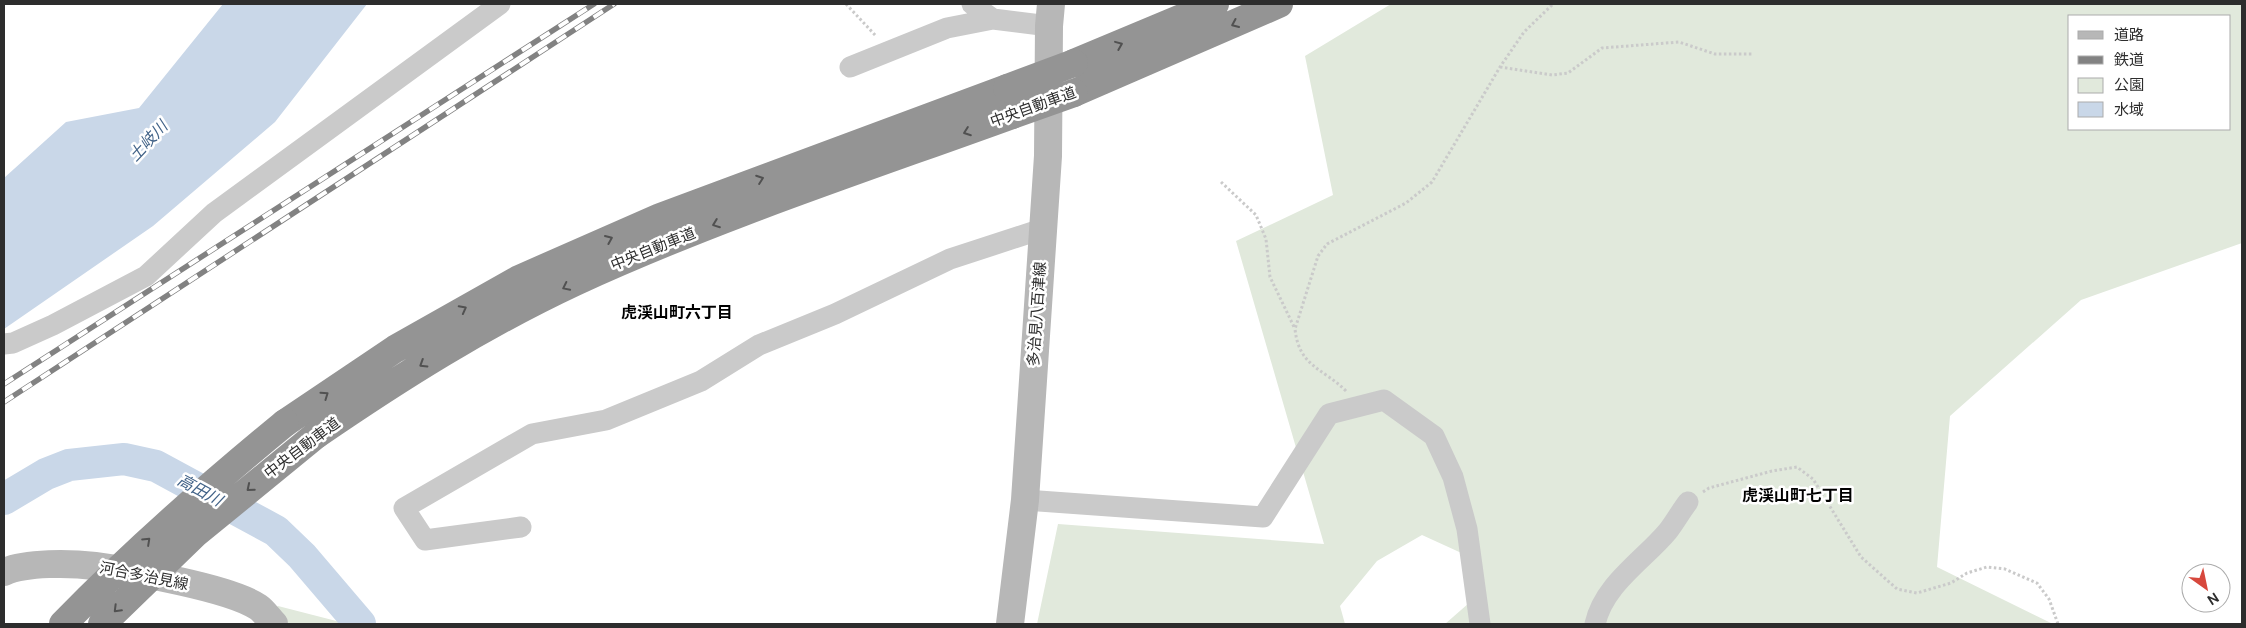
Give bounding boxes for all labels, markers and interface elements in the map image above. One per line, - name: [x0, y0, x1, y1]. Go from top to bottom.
- legend: [2068, 15, 2231, 130]
- one-way arrow: [1231, 18, 1240, 28]
- text: 道路: [2114, 25, 2144, 45]
- one-way arrow: [1114, 40, 1123, 51]
- text: 鉄道: [2114, 50, 2144, 70]
- text: 公園: [2114, 75, 2144, 95]
- street label: 中央自動車道: [987, 82, 1079, 132]
- text: 水域: [2114, 100, 2144, 120]
- water label: 土岐川: [124, 115, 173, 166]
- one-way arrow: [963, 126, 971, 136]
- one-way arrow: [755, 175, 764, 185]
- one-way arrow: [712, 218, 720, 228]
- street label: 中央自動車道: [608, 223, 698, 275]
- one-way arrow: [604, 234, 613, 245]
- street label: 多治見八百津線: [1023, 261, 1051, 367]
- one-way arrow: [562, 281, 571, 291]
- district label: 虎渓山町六丁目: [621, 302, 733, 323]
- one-way arrow: [457, 306, 466, 316]
- one-way arrow: [419, 358, 428, 367]
- one-way arrow: [319, 392, 328, 401]
- street label: 中央自動車道: [260, 413, 344, 483]
- water label: 高田川: [174, 469, 228, 512]
- one-way arrow: [247, 482, 256, 490]
- district label: 虎渓山町七丁目: [1742, 485, 1854, 506]
- one-way arrow: [142, 538, 151, 547]
- street label: 河合多治見線: [98, 558, 190, 594]
- north arrow: [2181, 563, 2231, 613]
- text: N: [2204, 589, 2222, 609]
- one-way arrow: [114, 603, 123, 612]

